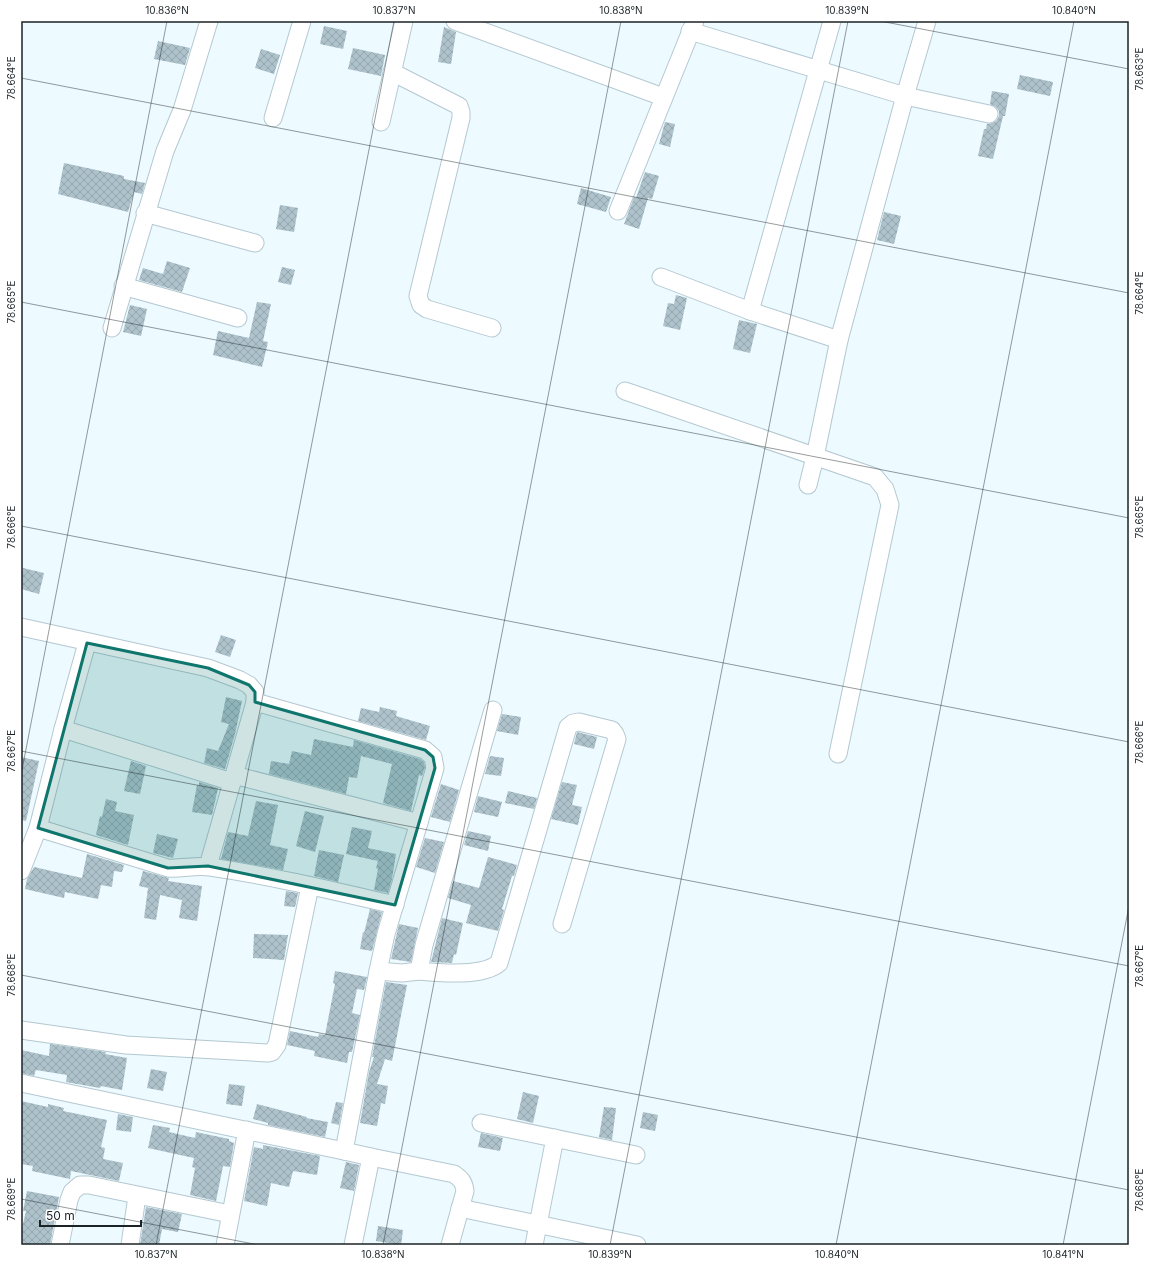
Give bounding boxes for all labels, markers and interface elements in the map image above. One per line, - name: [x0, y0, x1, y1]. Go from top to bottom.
- text: 10.836°N: [145, 4, 189, 16]
- text: 10.837°N: [373, 4, 415, 16]
- text: 10.838°N: [599, 4, 643, 16]
- text: 10.839°N: [825, 4, 869, 16]
- text: 10.840°N: [1052, 4, 1096, 16]
- text: 78.663°E: [1133, 47, 1145, 91]
- text: 78.664°E: [5, 56, 17, 100]
- text: 78.664°E: [1133, 271, 1145, 315]
- text: 78.665°E: [5, 280, 17, 324]
- text: 78.665°E: [1133, 495, 1145, 539]
- text: 78.666°E: [5, 505, 17, 549]
- text: 78.666°E: [1133, 720, 1145, 764]
- text: 78.667°E: [5, 730, 17, 772]
- text: 78.667°E: [1133, 945, 1145, 987]
- text: 78.668°E: [5, 953, 17, 997]
- text: 78.668°E: [1133, 1168, 1145, 1212]
- text: 78.669°E: [5, 1177, 17, 1221]
- scale bar: [40, 1202, 141, 1228]
- text: 50 m: [46, 1208, 75, 1223]
- text: 10.837°N: [135, 1248, 177, 1260]
- text: 10.838°N: [361, 1248, 405, 1260]
- text: 10.839°N: [588, 1248, 632, 1260]
- text: 10.840°N: [815, 1248, 859, 1260]
- text: 10.841°N: [1042, 1248, 1084, 1260]

